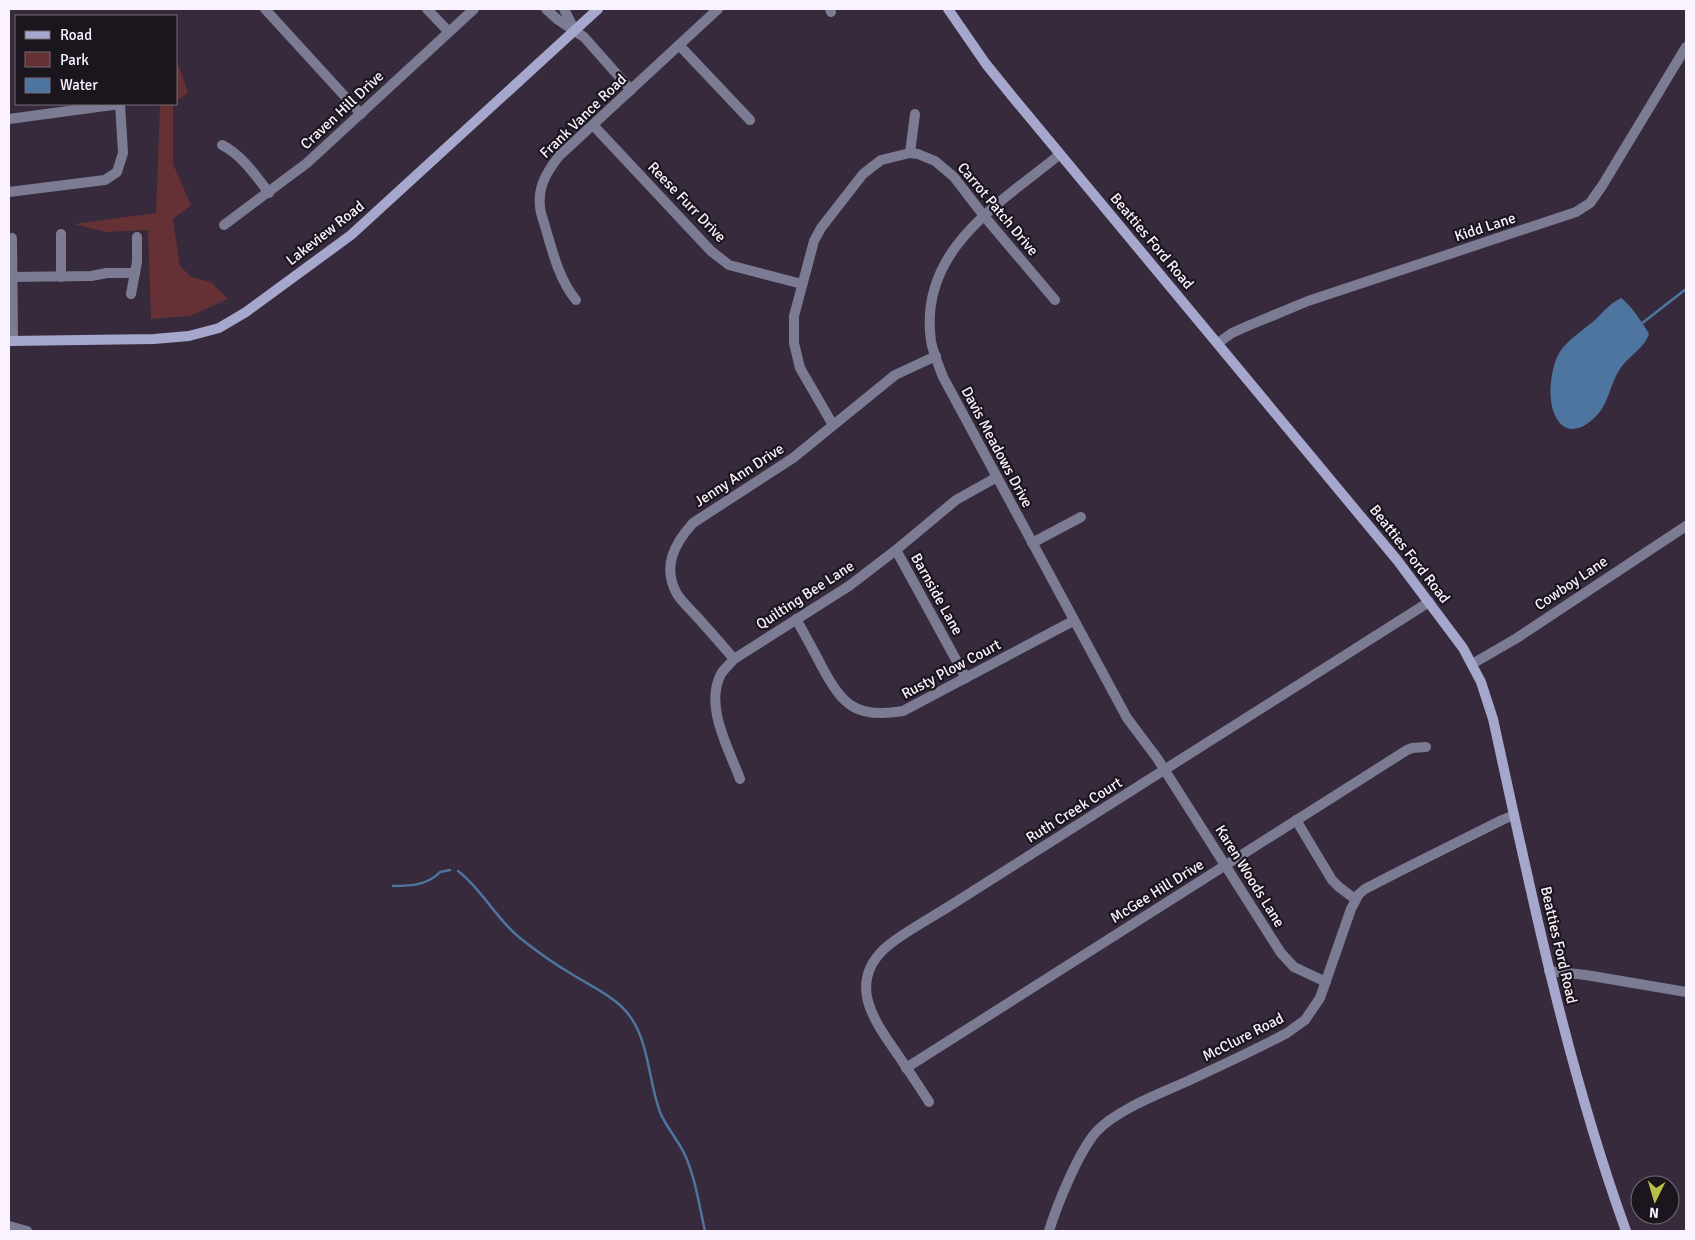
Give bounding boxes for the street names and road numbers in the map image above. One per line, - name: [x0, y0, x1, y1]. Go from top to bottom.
- street label: Craven Hill Drive: [297, 67, 387, 153]
- street label: Frank Vance Road: [536, 70, 630, 162]
- street label: Reese Furr Drive: [644, 158, 730, 246]
- street label: Carrot Patch Drive: [954, 159, 1042, 259]
- street label: Beatties Ford Road: [1107, 189, 1197, 293]
- street label: Lakeview Road: [282, 197, 368, 269]
- street label: Kidd Lane: [1452, 209, 1518, 245]
- street label: Davis Meadows Drive: [957, 383, 1037, 511]
- street label: Jenny Ann Drive: [691, 439, 787, 511]
- street label: Beatties Ford Road: [1366, 501, 1454, 607]
- street label: Barnside Lane: [907, 550, 967, 638]
- street label: Cowboy Lane: [1531, 552, 1611, 614]
- street label: Quilting Bee Lane: [753, 557, 857, 633]
- street label: Rusty Plow Court: [898, 635, 1004, 703]
- street label: Ruth Creek Court: [1023, 773, 1125, 847]
- street label: Karen Woods Lane: [1211, 821, 1289, 931]
- street label: McGee Hill Drive: [1107, 855, 1207, 927]
- street label: Beatties Ford Road: [1537, 885, 1581, 1006]
- street label: McClure Road: [1199, 1009, 1287, 1065]

